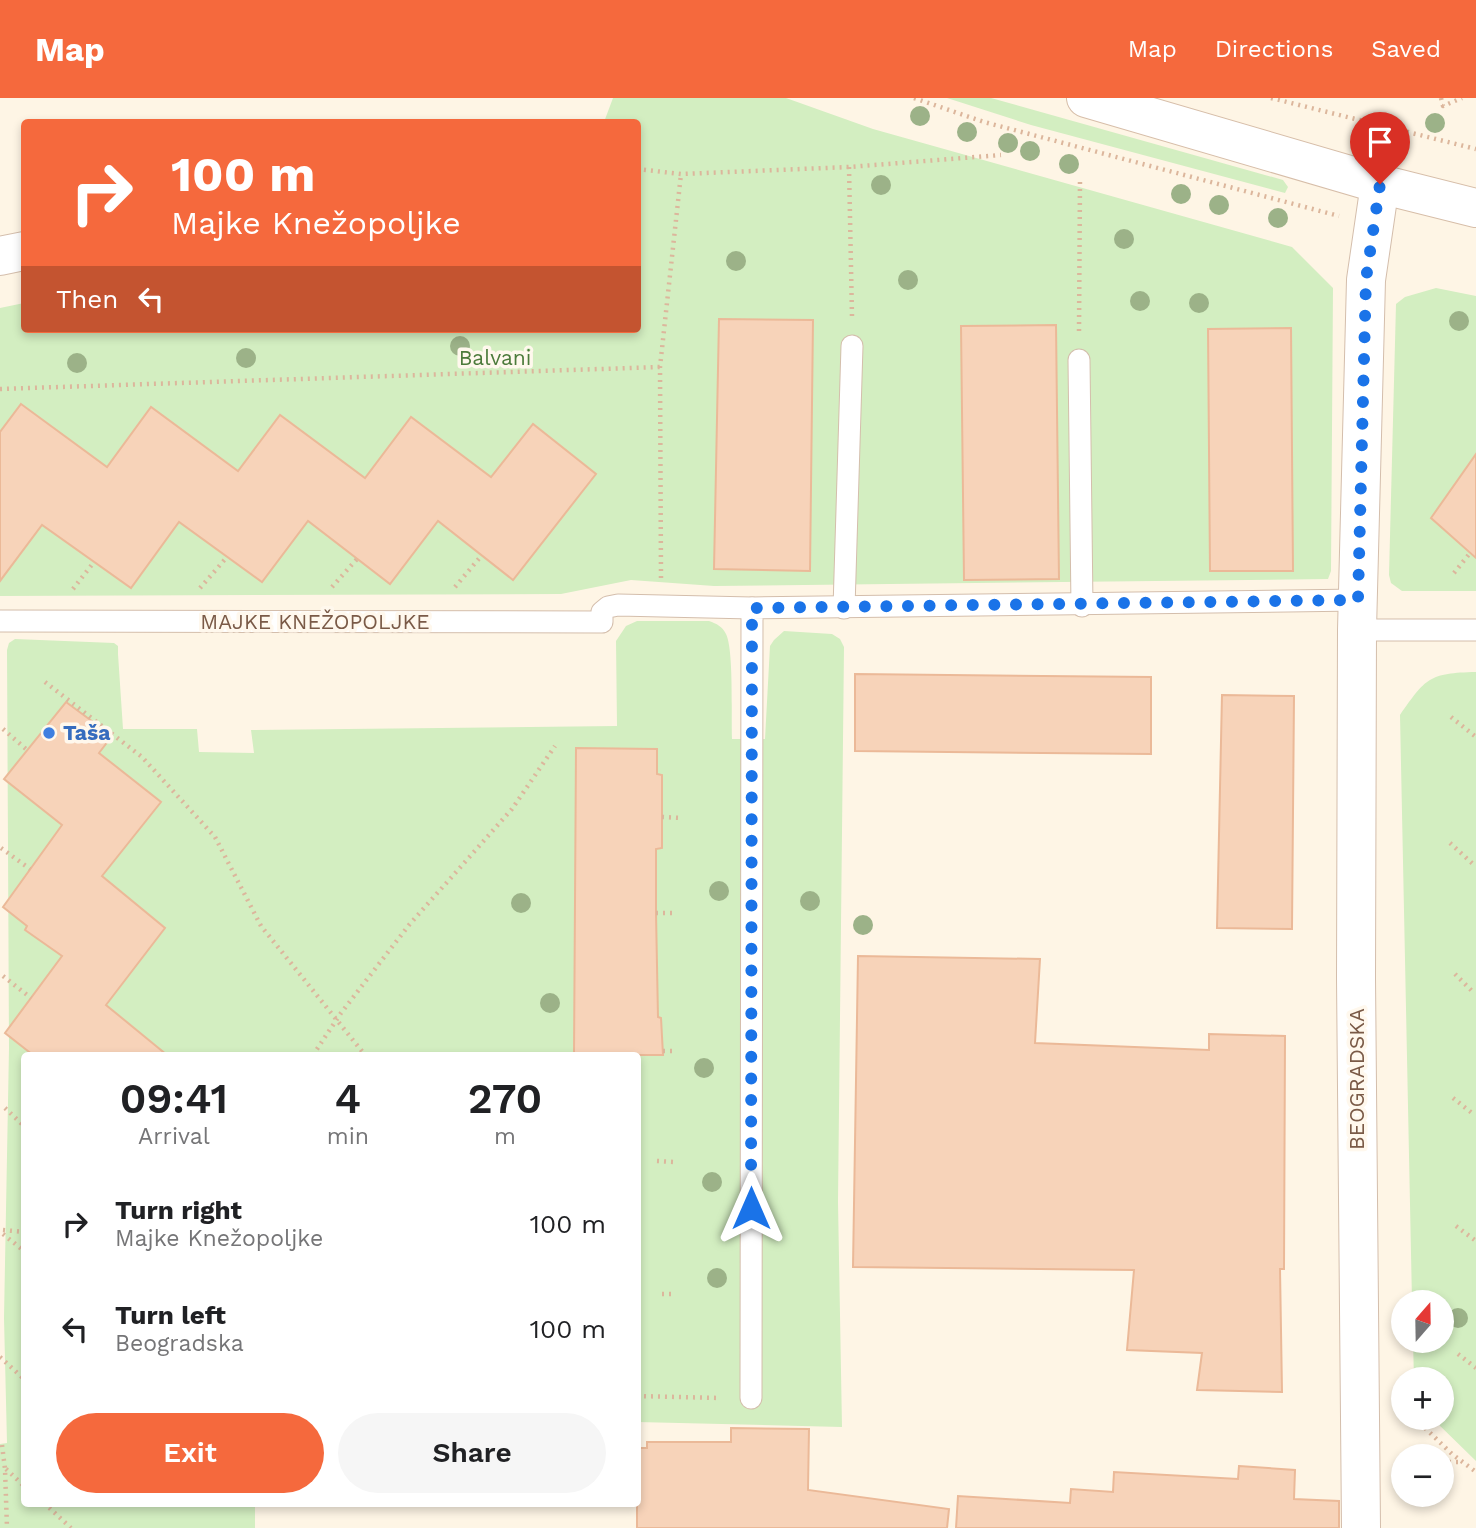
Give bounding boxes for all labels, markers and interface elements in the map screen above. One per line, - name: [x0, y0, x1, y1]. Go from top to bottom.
- text: Map: [35, 30, 105, 69]
- text: Map: [1128, 35, 1177, 63]
- text: Directions: [1215, 35, 1333, 63]
- text: Saved: [1371, 35, 1441, 63]
- pin: [1350, 112, 1410, 184]
- icon: arrive: [1361, 123, 1399, 161]
- text: 100 m: [171, 145, 315, 203]
- icon: right: [56, 147, 147, 238]
- text: Majke Knežopoljke: [171, 204, 461, 242]
- icon: left: [132, 280, 170, 318]
- text: Then: [56, 284, 118, 314]
- park label: Balvani: [459, 345, 531, 370]
- street label: MAJKE KNEŽOPOLJKE: [200, 609, 430, 634]
- place label: Taša: [63, 720, 111, 745]
- marker: Taša: [41, 725, 57, 741]
- street label: BEOGRADSKA: [1344, 1008, 1369, 1150]
- text: 09:41: [120, 1074, 228, 1123]
- text: 4: [335, 1074, 361, 1123]
- text: 270: [468, 1074, 542, 1123]
- text: Arrival: [138, 1123, 210, 1150]
- text: min: [327, 1123, 369, 1150]
- text: m: [494, 1123, 516, 1150]
- position arrow: [714, 1171, 788, 1245]
- text: Turn right: [115, 1195, 242, 1225]
- icon: right: [56, 1205, 94, 1243]
- text: 100 m: [530, 1209, 606, 1239]
- text: Majke Knežopoljke: [115, 1225, 323, 1252]
- north arrow: [1391, 1290, 1454, 1353]
- map controls: [1391, 1290, 1454, 1507]
- text: Turn left: [115, 1300, 226, 1330]
- icon: left: [56, 1310, 94, 1348]
- text: 100 m: [530, 1314, 606, 1344]
- text: Beogradska: [115, 1330, 244, 1357]
- button: +: [1391, 1367, 1454, 1430]
- button: Exit: [56, 1413, 324, 1493]
- button: Share: [338, 1413, 606, 1493]
- button: −: [1391, 1444, 1454, 1507]

